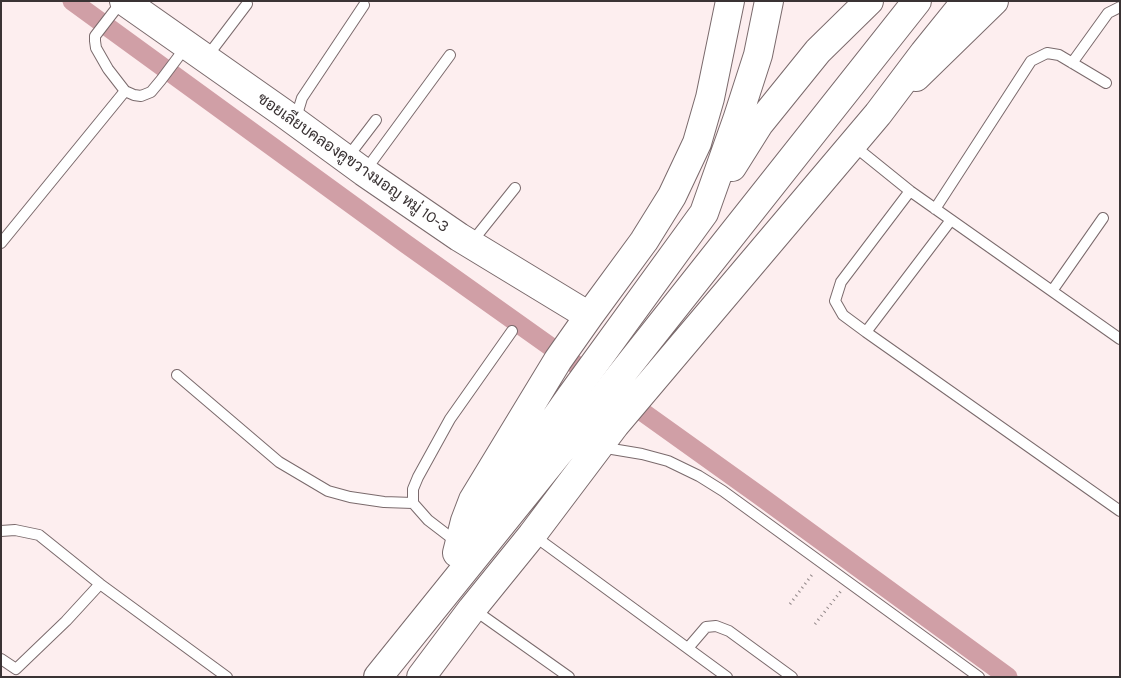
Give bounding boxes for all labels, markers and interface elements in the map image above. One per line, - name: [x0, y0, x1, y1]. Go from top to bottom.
- street label: ซอยเลียบคลองคูขวางมอญ หมู่ 10-3: [253, 89, 453, 237]

